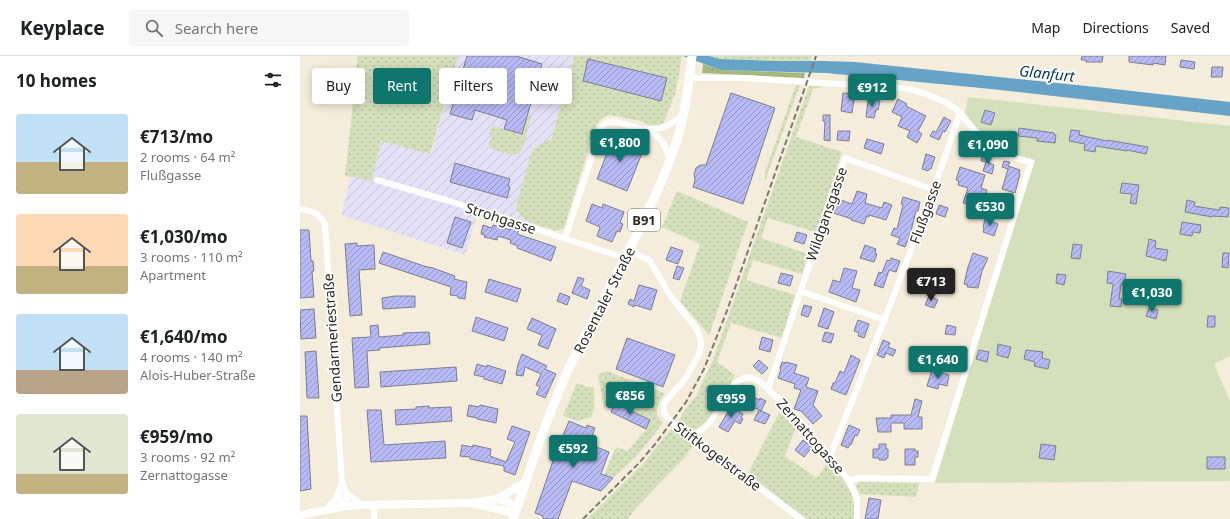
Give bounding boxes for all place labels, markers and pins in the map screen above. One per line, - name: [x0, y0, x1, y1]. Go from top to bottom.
- pin: €912: [848, 74, 896, 108]
- pin: €1,800: [587, 129, 653, 163]
- pin: €1,090: [955, 131, 1021, 165]
- pin: €530: [966, 193, 1014, 227]
- pin: €713: [907, 268, 955, 302]
- pin: €1,030: [1119, 279, 1185, 313]
- pin: €1,640: [905, 346, 971, 380]
- pin: €856: [606, 382, 654, 416]
- pin: €959: [707, 385, 755, 419]
- pin: €592: [549, 435, 597, 469]

